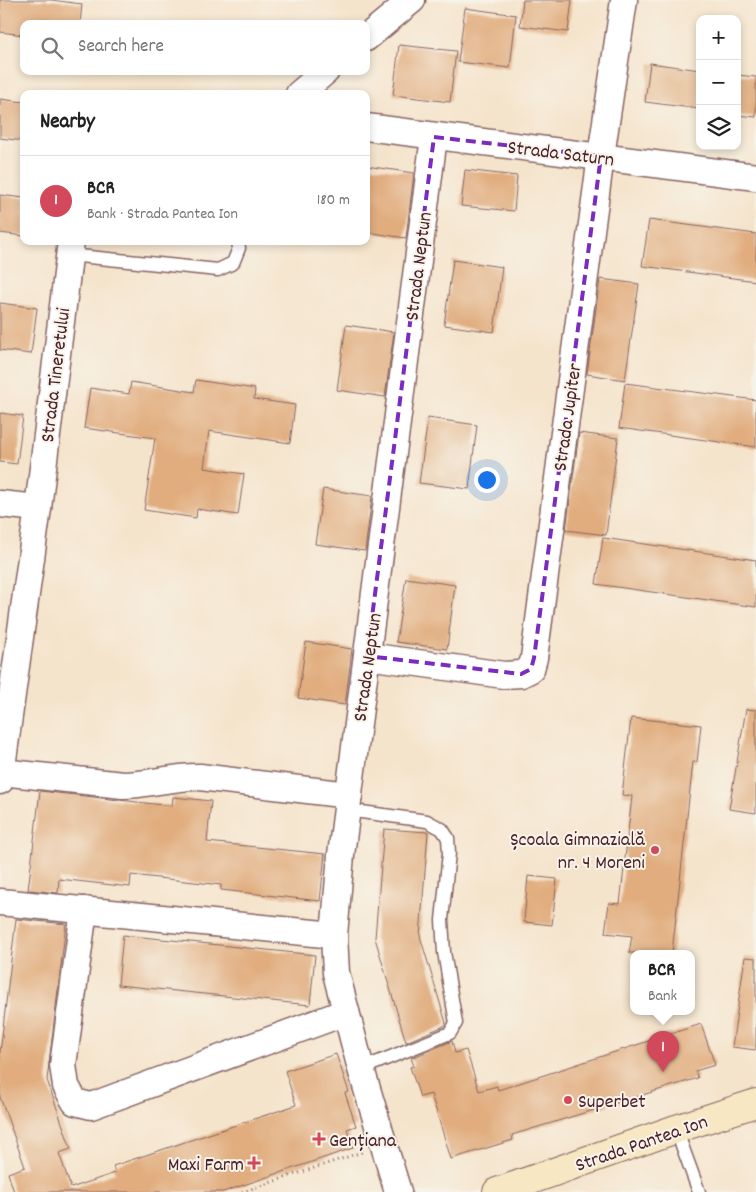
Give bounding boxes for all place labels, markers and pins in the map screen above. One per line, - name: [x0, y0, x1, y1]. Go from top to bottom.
- place label: Școala Gimnazială nr. 4 Moreni: [510, 827, 645, 878]
- marker: Școala Gimnazială nr. 4 Moreni: [649, 844, 661, 856]
- pin: 1: [647, 1031, 679, 1072]
- place label: Superbet: [578, 1089, 646, 1117]
- marker: Superbet: [562, 1094, 574, 1106]
- place label: Gențiana: [329, 1128, 397, 1156]
- marker: Gențiana: [313, 1133, 325, 1145]
- place label: Maxi Farm: [168, 1152, 244, 1180]
- marker: Maxi Farm: [248, 1157, 260, 1169]

